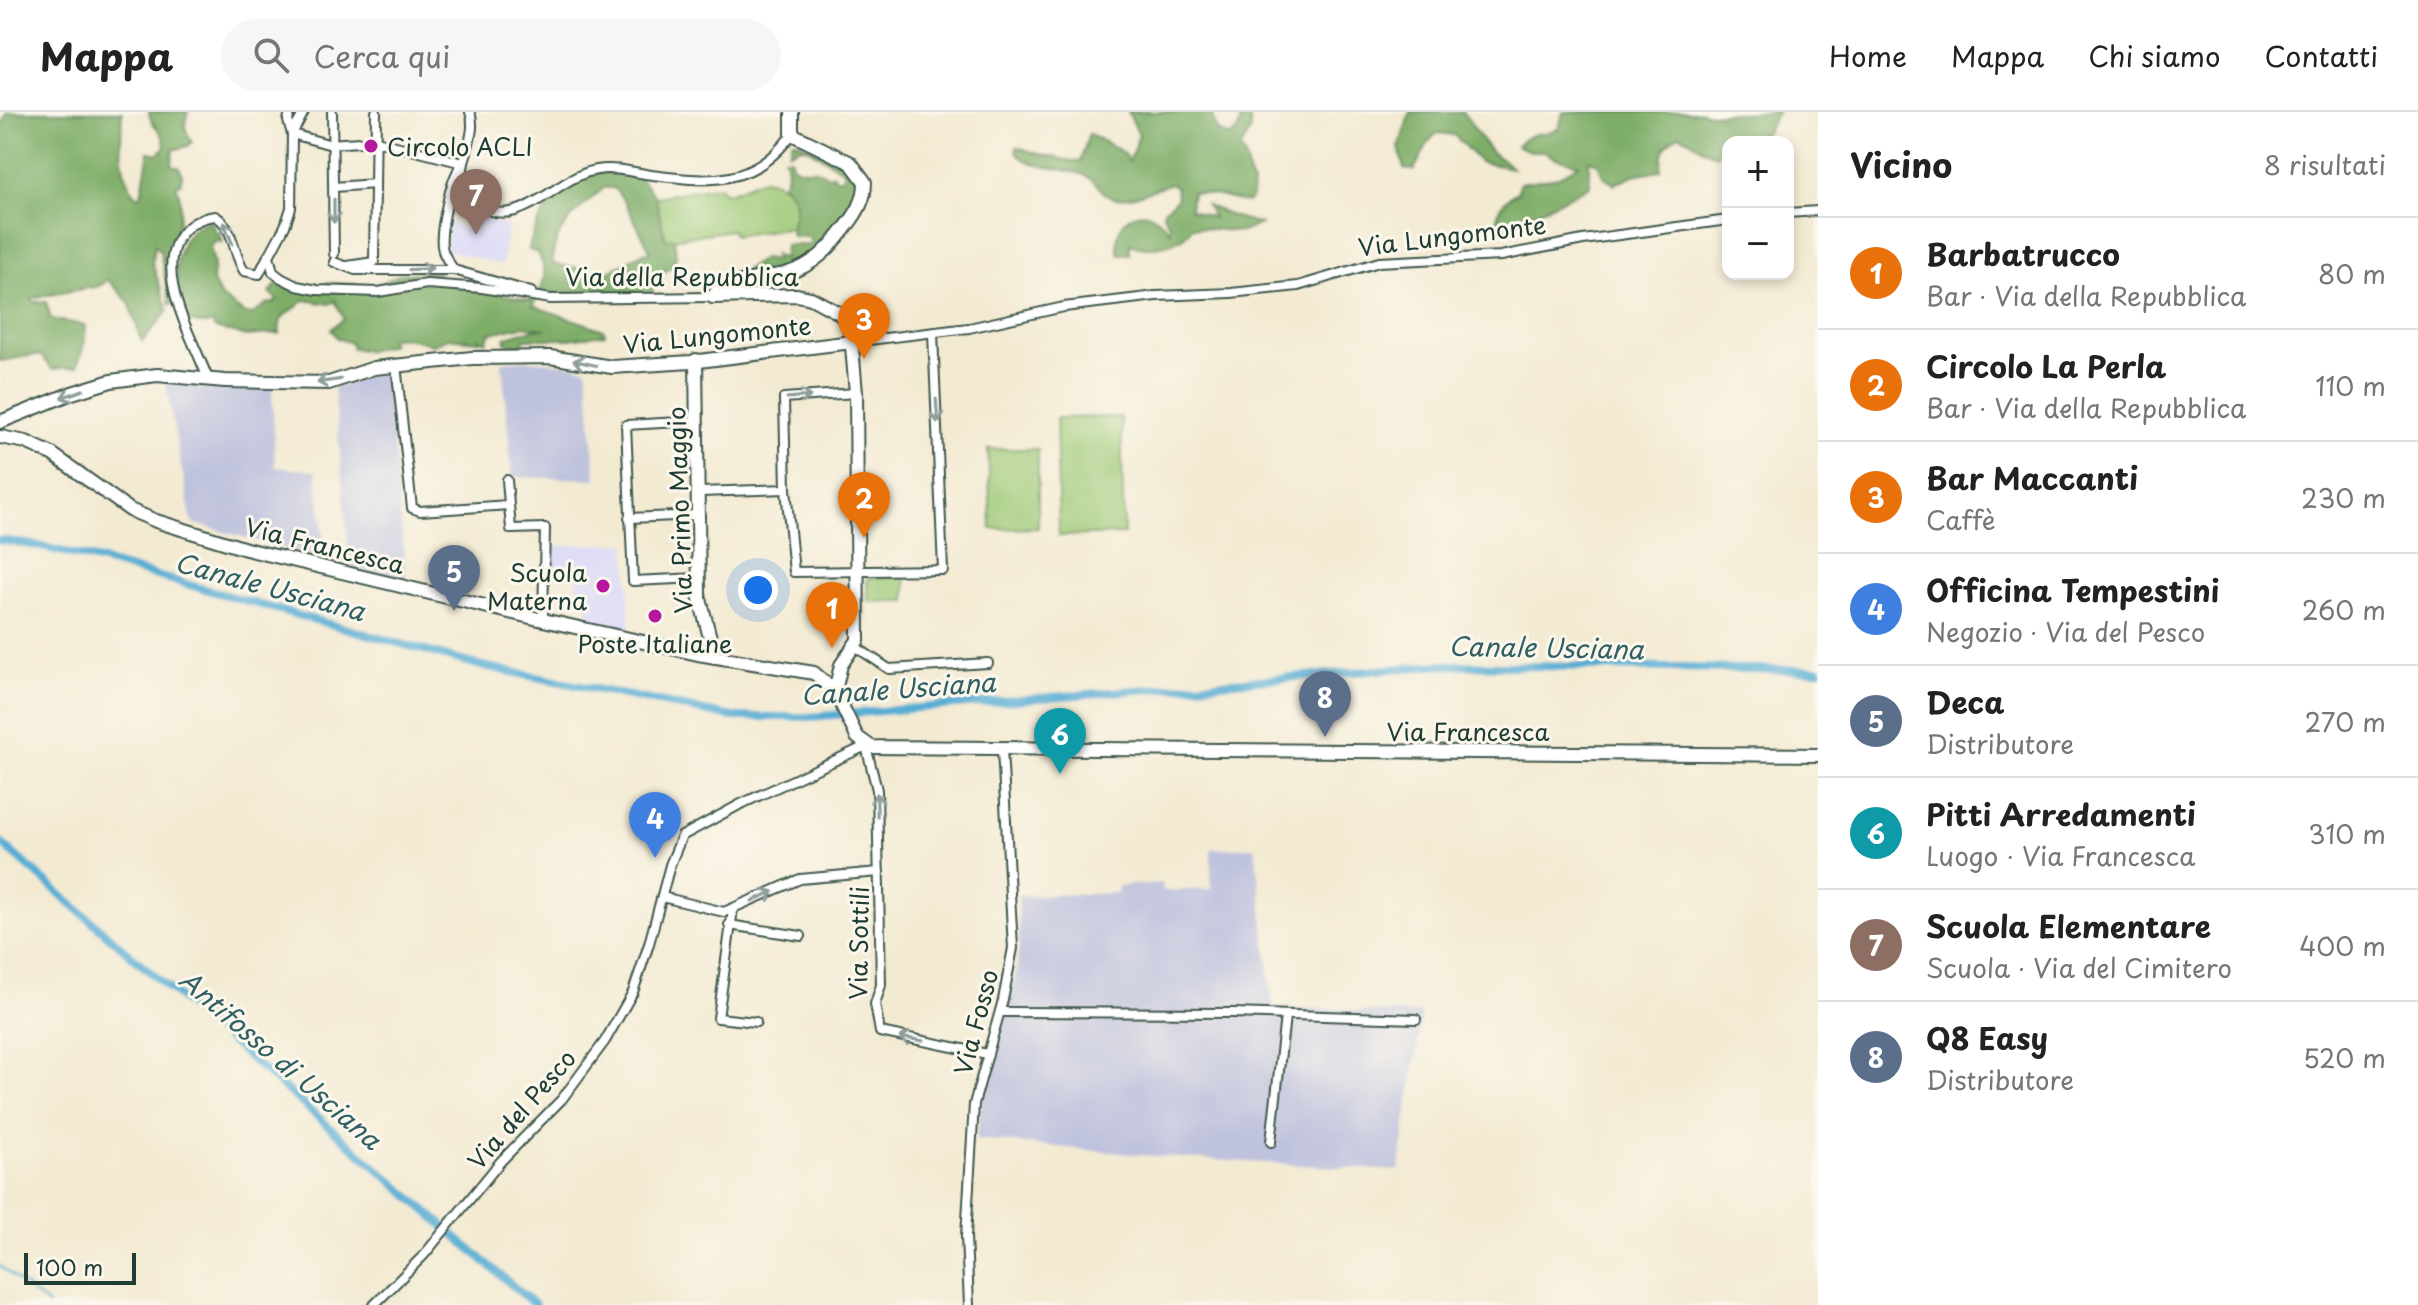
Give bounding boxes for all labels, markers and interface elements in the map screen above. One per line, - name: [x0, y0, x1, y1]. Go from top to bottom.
- search box: [221, 19, 781, 91]
- text: Mappa: [40, 27, 173, 84]
- icon: search: [249, 33, 293, 77]
- text: Cerca qui: [313, 33, 450, 78]
- text: Home: [1829, 34, 1907, 77]
- text: Mappa: [1951, 34, 2044, 77]
- text: Chi siamo: [2088, 34, 2221, 77]
- text: Contatti: [2265, 34, 2378, 77]
- place label: Circolo ACLI: [387, 128, 533, 164]
- map controls: [1722, 136, 1794, 280]
- button: +: [1722, 136, 1794, 208]
- marker: Circolo ACLI: [362, 137, 380, 155]
- text: Vicino: [1850, 138, 1952, 190]
- text: 8 risultati: [2264, 145, 2386, 184]
- pin: 7: [450, 169, 502, 235]
- one-way arrow: [326, 197, 342, 224]
- street label: Via Lungomonte: [1356, 206, 1548, 264]
- button: −: [1722, 208, 1794, 280]
- one-way arrow: [220, 222, 234, 246]
- text: Barbatrucco: [1926, 231, 2120, 276]
- text: 1: [1870, 254, 1882, 293]
- text: 80 m: [2318, 254, 2386, 293]
- street label: Via della Repubblica: [565, 258, 799, 294]
- one-way arrow: [407, 261, 434, 276]
- text: Bar · Via della Repubblica: [1926, 276, 2246, 315]
- pin: 3: [838, 293, 890, 359]
- street label: Via Lungomonte: [621, 306, 813, 362]
- text: Circolo La Perla: [1926, 343, 2166, 388]
- one-way arrow: [573, 354, 599, 369]
- text: 2: [1867, 366, 1885, 405]
- text: 110 m: [2315, 366, 2386, 405]
- one-way arrow: [316, 374, 342, 389]
- one-way arrow: [60, 388, 85, 402]
- text: Bar · Via della Repubblica: [1926, 388, 2246, 427]
- one-way arrow: [785, 389, 812, 404]
- one-way arrow: [930, 397, 945, 424]
- street label: Via Primo Maggio: [657, 406, 701, 614]
- text: Bar Maccanti: [1926, 455, 2138, 500]
- pin: 2: [838, 472, 890, 538]
- text: 3: [1867, 478, 1885, 517]
- text: 230 m: [2301, 478, 2386, 517]
- text: Caffè: [1926, 500, 1996, 539]
- street label: Via Francesca: [242, 508, 408, 582]
- water label: Canale Usciana: [171, 542, 370, 630]
- pin: 5: [428, 545, 480, 611]
- place label: Scuola Materna: [487, 554, 587, 618]
- text: Officina Tempestini: [1926, 567, 2219, 612]
- your location: [738, 570, 778, 610]
- marker: Scuola Materna: [594, 577, 612, 595]
- pin: 1: [806, 582, 858, 648]
- text: 4: [1867, 590, 1885, 629]
- text: 260 m: [2302, 590, 2386, 629]
- marker: Poste Italiane: [646, 607, 664, 625]
- text: Negozio · Via del Pesco: [1926, 612, 2205, 651]
- place label: Poste Italiane: [577, 625, 733, 661]
- water label: Canale Usciana: [1448, 626, 1645, 668]
- water label: Canale Usciana: [799, 662, 997, 714]
- pin: 8: [1299, 671, 1351, 737]
- text: Deca: [1926, 679, 2004, 724]
- text: 5: [1868, 702, 1884, 741]
- text: 270 m: [2305, 702, 2386, 741]
- pin: 6: [1034, 708, 1086, 774]
- street label: Via Francesca: [1387, 713, 1550, 749]
- text: Distributore: [1926, 724, 2074, 763]
- text: Pitti Arredamenti: [1926, 791, 2196, 836]
- pin: 4: [629, 792, 681, 858]
- one-way arrow: [870, 792, 885, 819]
- text: 6: [1867, 814, 1885, 853]
- text: 310 m: [2308, 814, 2386, 853]
- text: Luogo · Via Francesca: [1926, 836, 2195, 875]
- street label: Via Sottili: [839, 886, 877, 1000]
- one-way arrow: [750, 887, 774, 902]
- text: Scuola Elementare: [1926, 903, 2211, 948]
- text: 7: [1869, 926, 1883, 965]
- text: 400 m: [2299, 926, 2386, 965]
- text: Scuola · Via del Cimitero: [1926, 948, 2232, 987]
- water label: Antifosso di Usciana: [171, 960, 391, 1159]
- street label: Via Fosso: [944, 965, 1006, 1079]
- text: Q8 Easy: [1926, 1015, 2048, 1060]
- one-way arrow: [898, 1030, 924, 1045]
- text: 8: [1868, 1038, 1884, 1077]
- text: 520 m: [2303, 1038, 2386, 1077]
- street label: Via del Pesco: [458, 1041, 584, 1177]
- text: Distributore: [1926, 1060, 2074, 1099]
- scale bar: [24, 1249, 136, 1285]
- text: 100 m: [36, 1250, 103, 1283]

